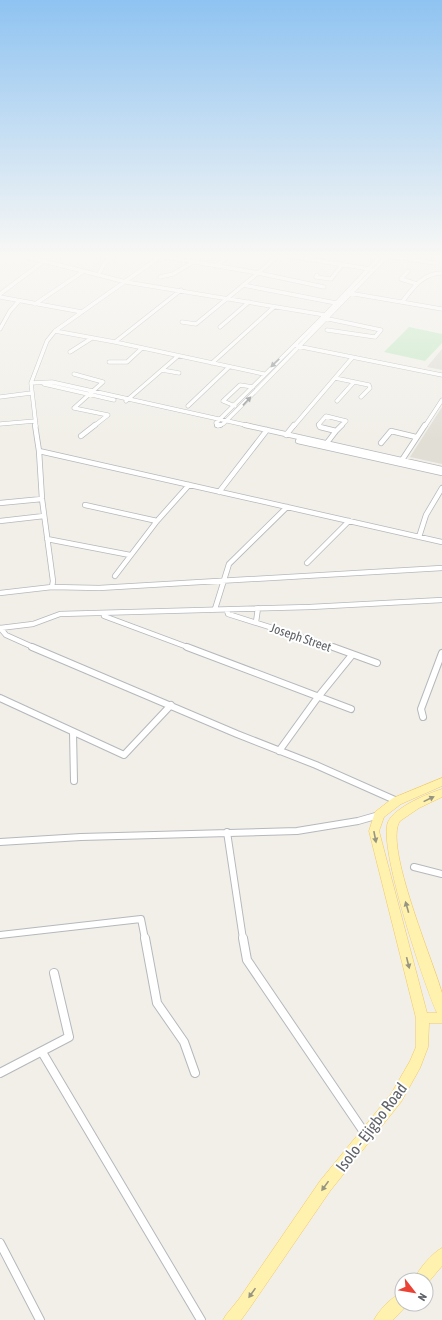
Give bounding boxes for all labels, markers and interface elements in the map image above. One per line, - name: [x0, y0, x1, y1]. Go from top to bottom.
- one-way arrow: [270, 358, 280, 368]
- one-way arrow: [242, 396, 251, 406]
- street label: Joseph Street: [268, 620, 334, 655]
- one-way arrow: [424, 796, 435, 802]
- one-way arrow: [372, 831, 378, 844]
- one-way arrow: [404, 900, 410, 912]
- one-way arrow: [405, 957, 411, 969]
- street label: Isolo - Ejigbo Road: [332, 1079, 411, 1175]
- one-way arrow: [321, 1181, 330, 1192]
- north arrow: [394, 1272, 434, 1312]
- one-way arrow: [248, 1288, 256, 1298]
- text: N: [416, 1291, 429, 1303]

